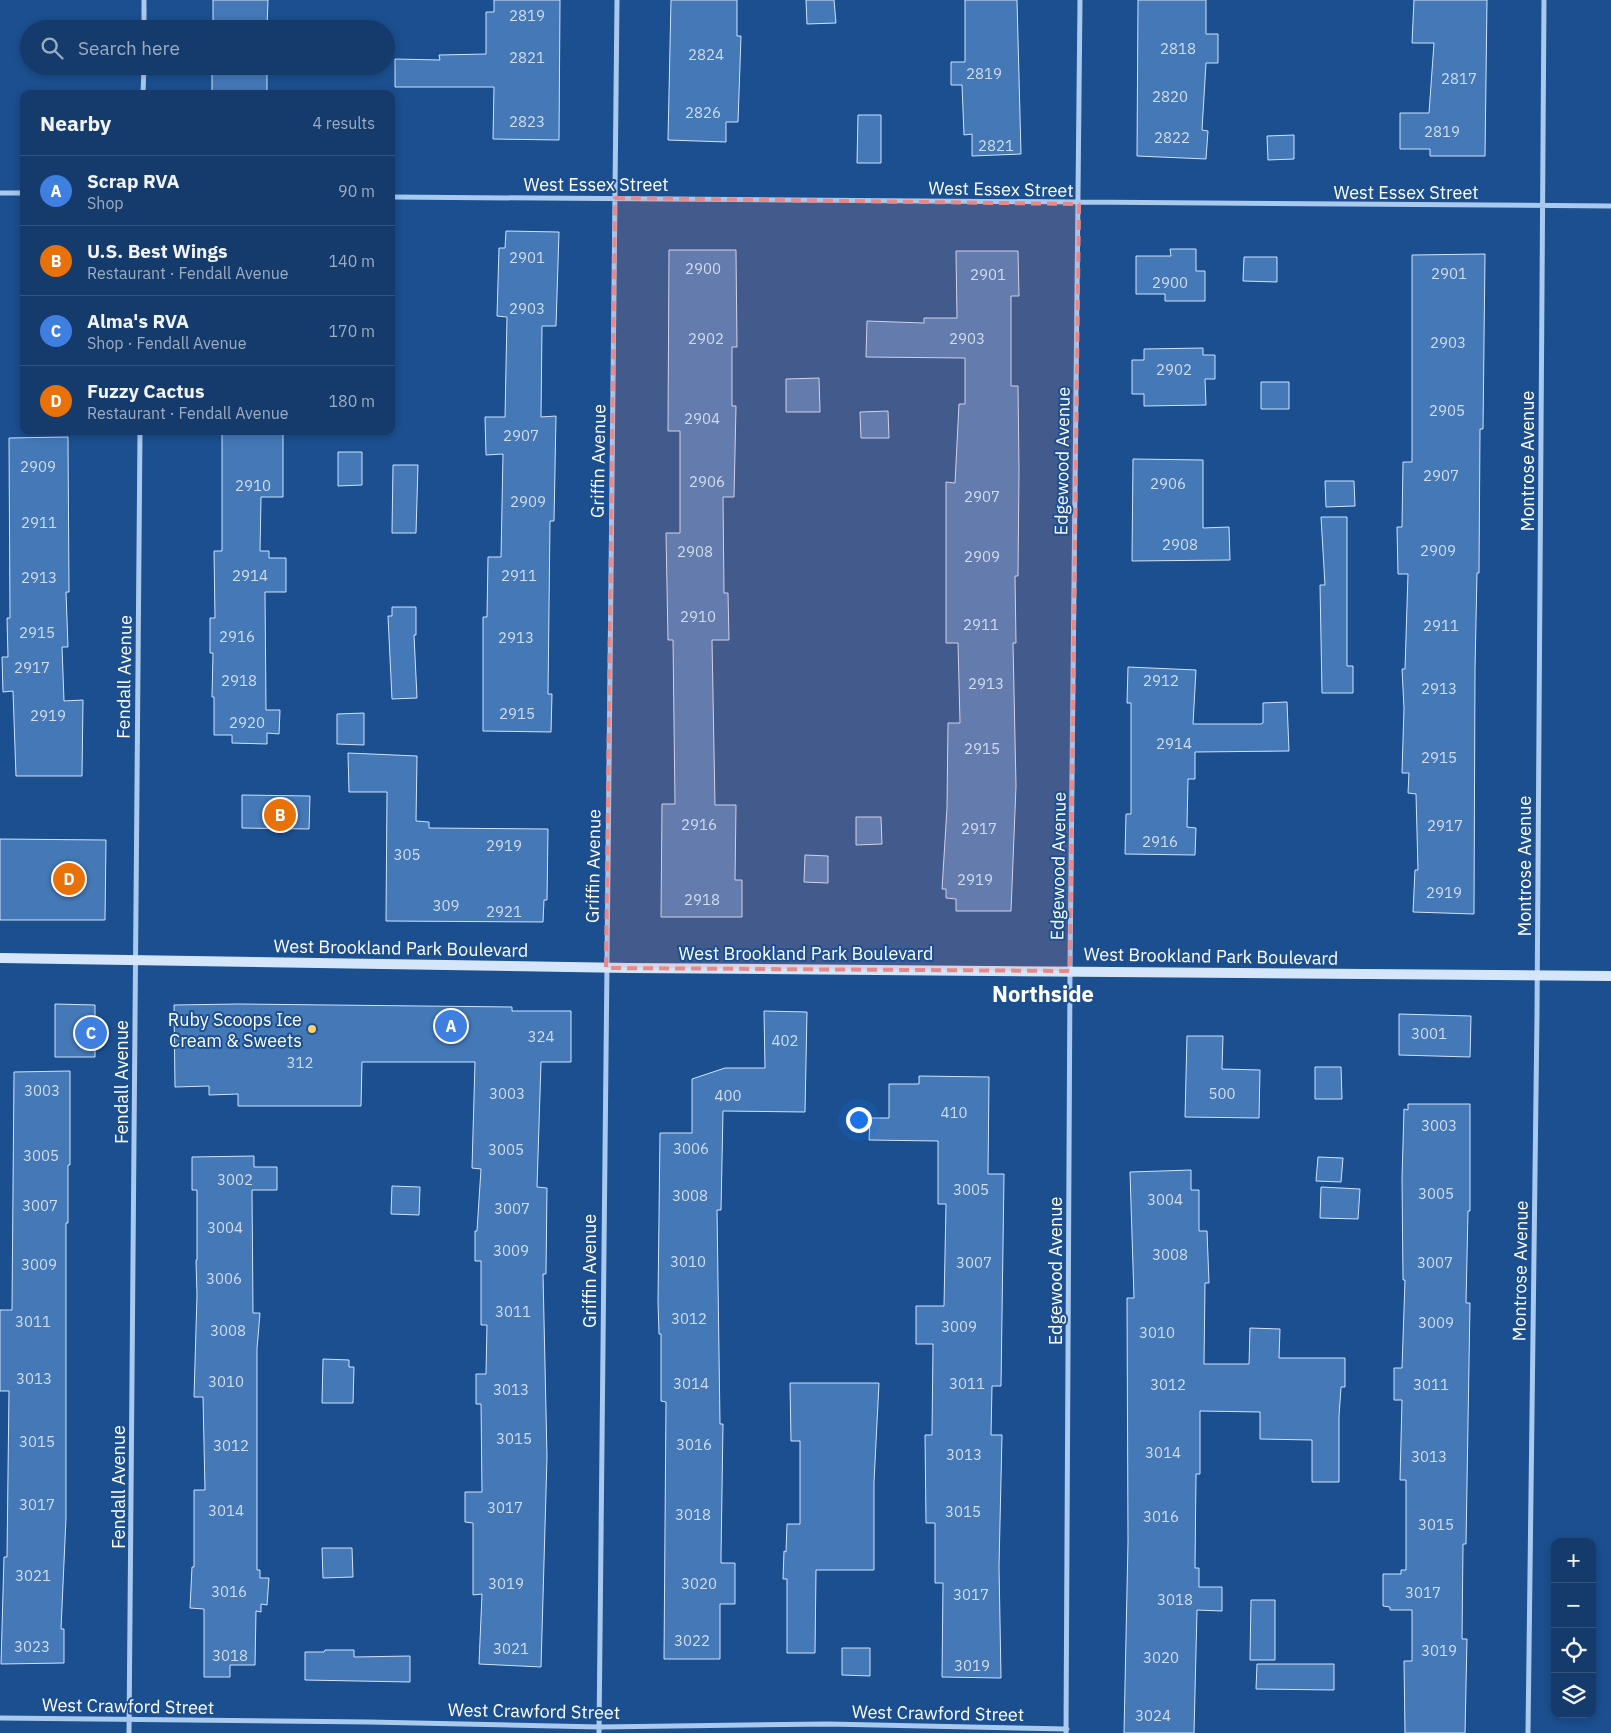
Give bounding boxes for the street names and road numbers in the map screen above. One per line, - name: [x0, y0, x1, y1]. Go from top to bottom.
- street label: West Essex Street: [523, 173, 669, 196]
- street label: West Essex Street: [928, 176, 1074, 202]
- street label: West Essex Street: [1333, 181, 1479, 204]
- street label: Edgewood Avenue: [1049, 386, 1075, 536]
- street label: Montrose Avenue: [1516, 390, 1539, 531]
- street label: Griffin Avenue: [586, 404, 610, 518]
- street label: Fendall Avenue: [111, 615, 137, 739]
- street label: Edgewood Avenue: [1045, 791, 1071, 941]
- street label: Montrose Avenue: [1513, 795, 1536, 936]
- street label: Griffin Avenue: [581, 809, 605, 923]
- street label: West Brookland Park Boulevard: [273, 934, 529, 962]
- street label: West Brookland Park Boulevard: [679, 942, 933, 965]
- street label: West Brookland Park Boulevard: [1083, 942, 1339, 970]
- street label: Fendall Avenue: [110, 1020, 133, 1144]
- street label: Edgewood Avenue: [1044, 1197, 1067, 1345]
- street label: Montrose Avenue: [1507, 1200, 1533, 1342]
- street label: Griffin Avenue: [578, 1214, 601, 1328]
- street label: Fendall Avenue: [107, 1425, 130, 1549]
- street label: West Crawford Street: [42, 1693, 214, 1719]
- street label: West Crawford Street: [448, 1698, 620, 1724]
- street label: West Crawford Street: [852, 1700, 1024, 1726]

